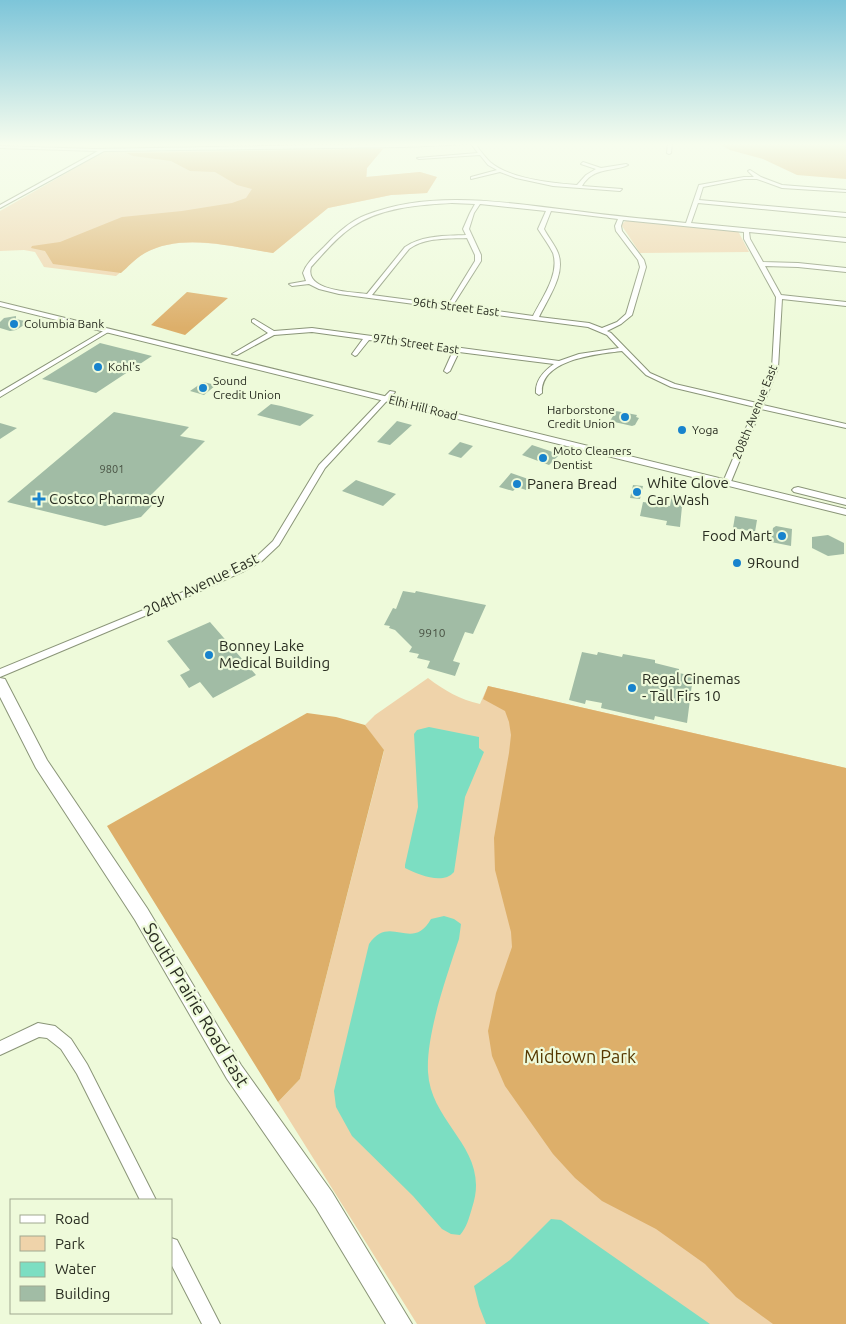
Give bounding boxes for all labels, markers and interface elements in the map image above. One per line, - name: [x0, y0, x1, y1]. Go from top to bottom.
- street label: 96th Street East: [412, 295, 500, 318]
- place label: Columbia Bank: [24, 317, 104, 330]
- marker: Columbia Bank: [8, 318, 20, 330]
- street label: 97th Street East: [372, 331, 460, 356]
- place label: Kohl's: [108, 360, 140, 373]
- marker: Kohl's: [92, 361, 104, 373]
- street label: 208th Avenue East: [730, 362, 780, 461]
- place label: Sound Credit Union: [213, 374, 281, 401]
- marker: Sound Credit Union: [197, 382, 209, 394]
- street label: Elhi Hill Road: [387, 393, 459, 422]
- place label: Harborstone Credit Union: [547, 403, 615, 430]
- marker: Harborstone Credit Union: [619, 411, 631, 423]
- place label: Yoga: [692, 423, 719, 436]
- marker: Yoga: [676, 424, 688, 436]
- place label: Moto Cleaners Dentist: [553, 444, 631, 471]
- marker: Moto Cleaners Dentist: [537, 452, 549, 464]
- house number: 9801: [100, 463, 124, 475]
- place label: White Glove Car Wash: [647, 474, 729, 508]
- place label: Panera Bread: [527, 475, 617, 492]
- marker: Panera Bread: [511, 478, 523, 490]
- marker: White Glove Car Wash: [631, 486, 643, 498]
- place label: Costco Pharmacy: [49, 490, 164, 507]
- marker: Costco Pharmacy: [33, 493, 45, 505]
- place label: Food Mart: [702, 527, 772, 544]
- marker: Food Mart: [776, 530, 788, 542]
- street label: 204th Avenue East: [141, 549, 261, 620]
- place label: 9Round: [747, 554, 799, 571]
- marker: 9Round: [731, 557, 743, 569]
- house number: 9910: [418, 626, 446, 639]
- place label: Bonney Lake Medical Building: [219, 637, 330, 671]
- marker: Bonney Lake Medical Building: [203, 649, 215, 661]
- place label: Regal Cinemas - Tall Firs 10: [642, 670, 740, 704]
- marker: Regal Cinemas - Tall Firs 10: [626, 682, 638, 694]
- street label: South Prairie Road East: [140, 919, 254, 1090]
- park label: Midtown Park: [524, 1046, 636, 1066]
- legend: [10, 1199, 172, 1314]
- text: Road: [55, 1210, 90, 1227]
- text: Park: [55, 1235, 85, 1252]
- text: Water: [55, 1260, 96, 1277]
- text: Building: [55, 1285, 110, 1302]

